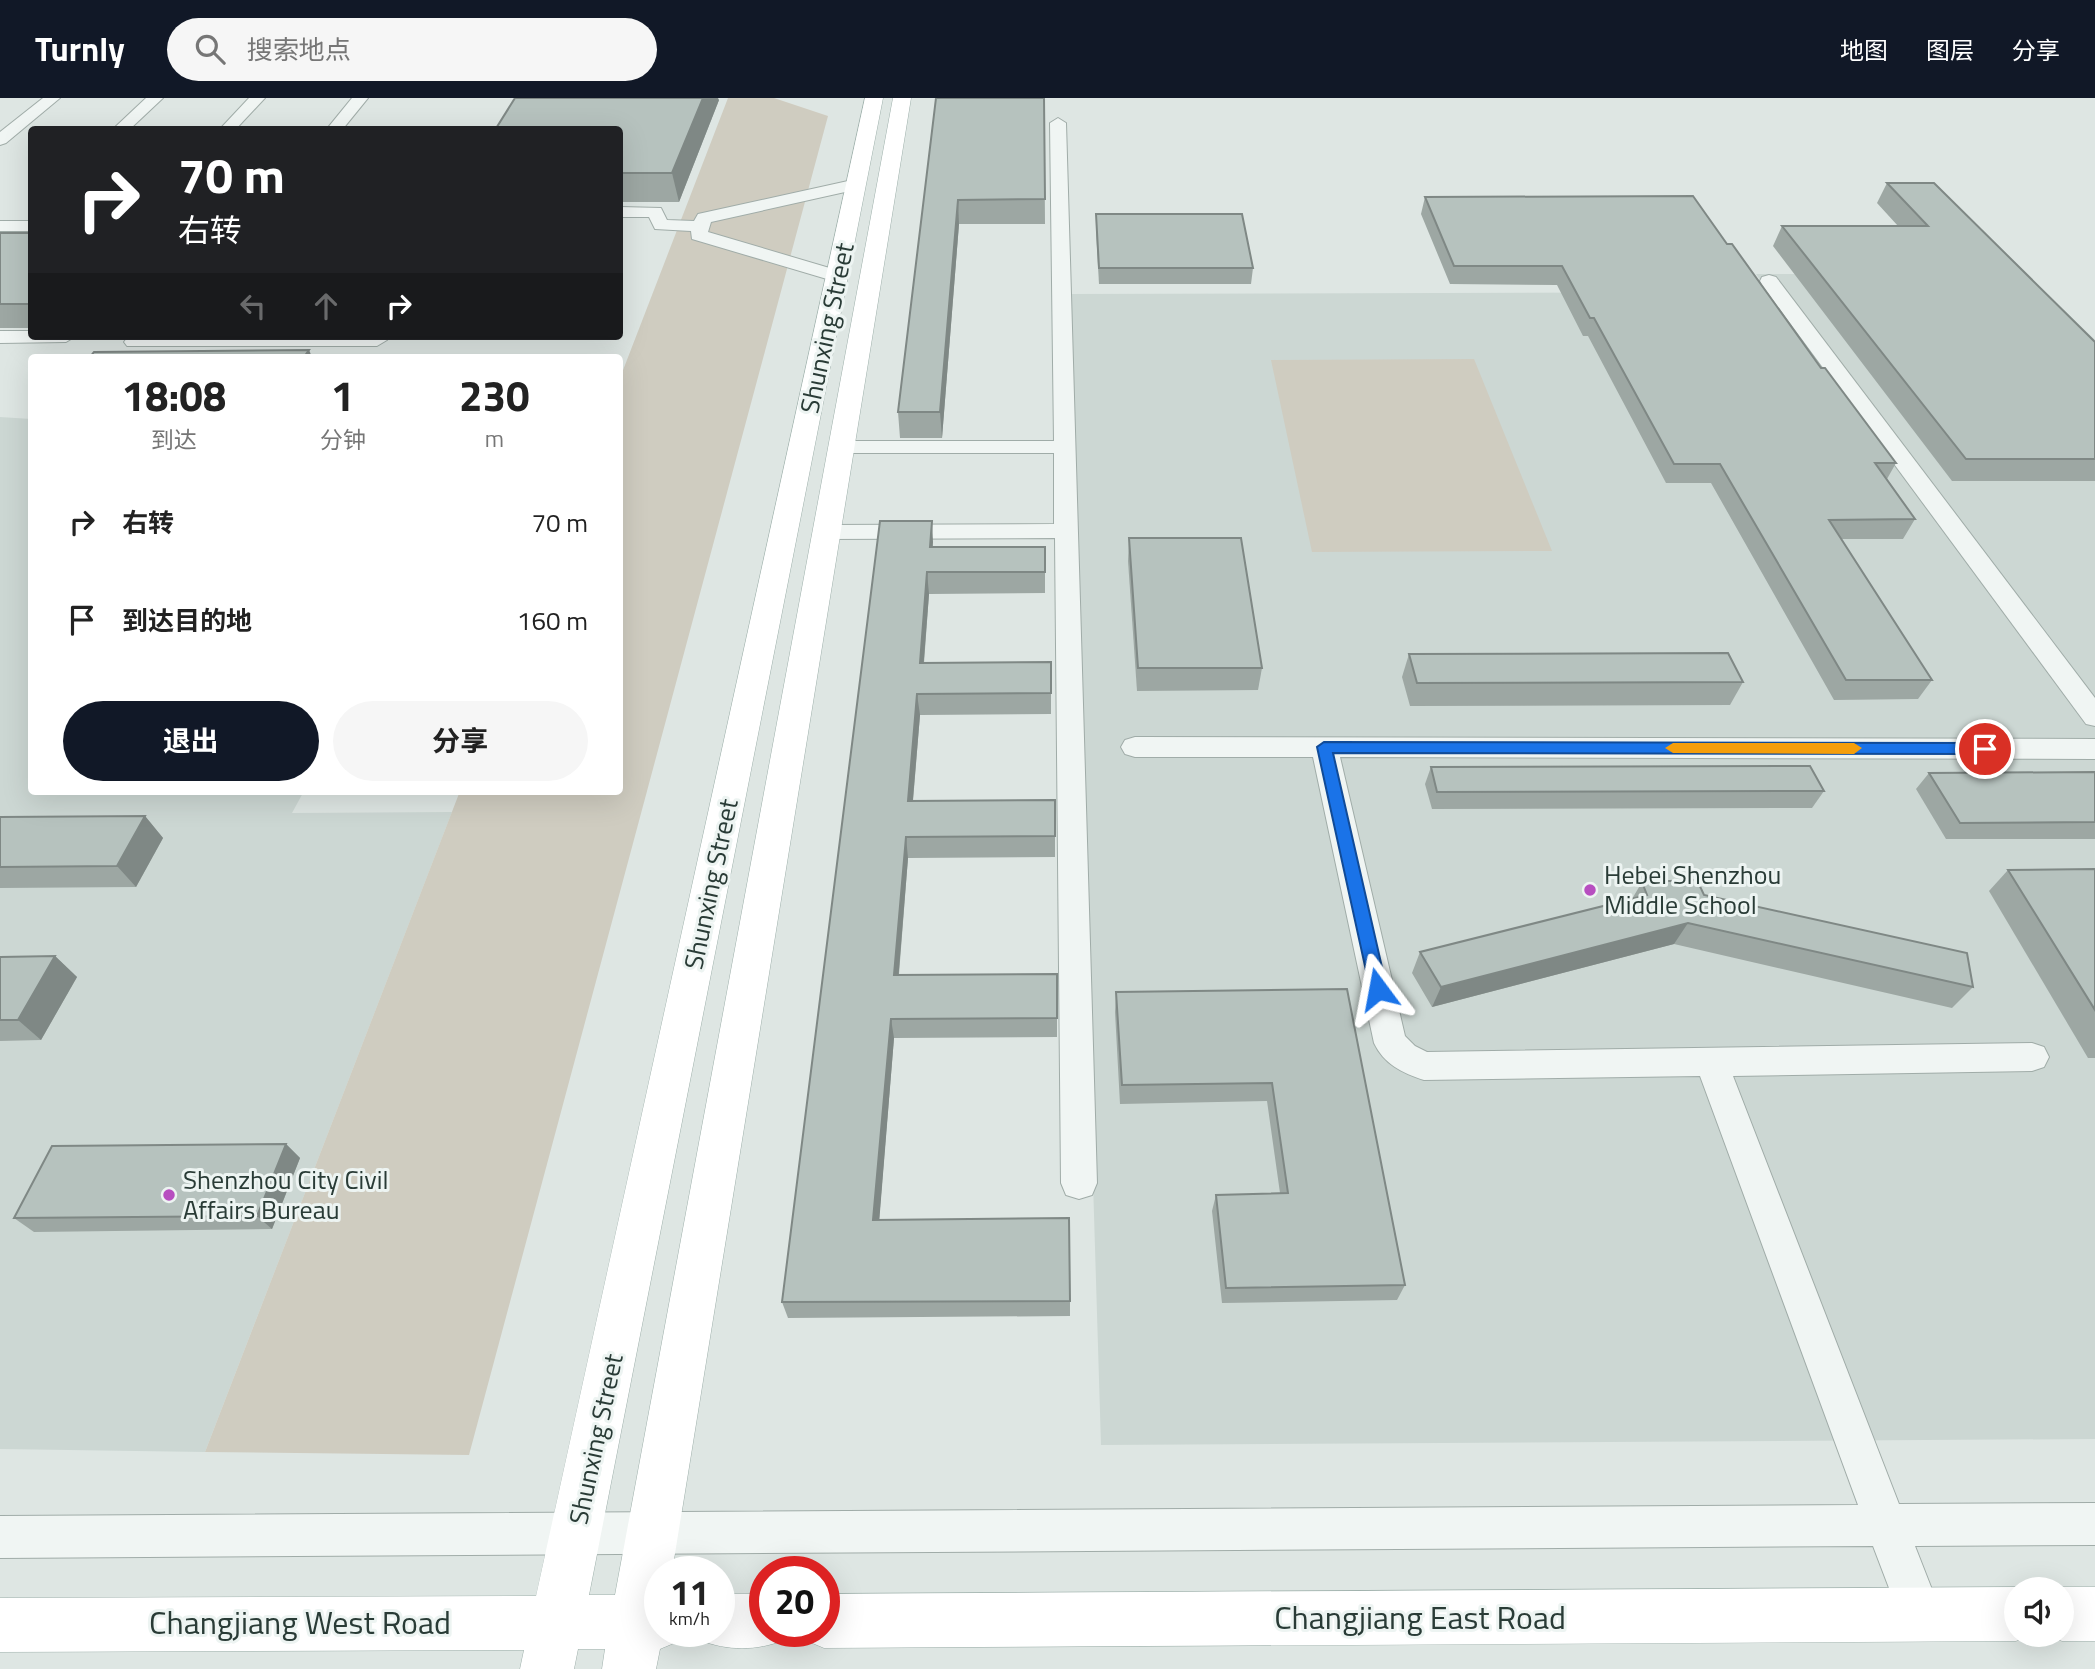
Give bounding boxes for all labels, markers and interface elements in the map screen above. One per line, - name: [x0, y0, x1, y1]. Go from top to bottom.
- search box: [167, 18, 657, 81]
- text: Turnly: [35, 24, 125, 74]
- icon: search: [191, 30, 229, 68]
- text: 搜索地点: [247, 30, 351, 69]
- text: 地图: [1840, 32, 1888, 68]
- text: 图层: [1926, 32, 1974, 68]
- text: 分享: [2012, 32, 2060, 68]
- text: 70 m: [178, 137, 285, 212]
- icon: right: [63, 154, 154, 245]
- text: 右转: [178, 206, 242, 254]
- street label: Shunxing Street: [789, 239, 864, 417]
- icon: left: [234, 287, 272, 325]
- icon: ahead: [307, 287, 345, 325]
- icon: right: [380, 287, 418, 325]
- text: 18:08: [121, 363, 226, 427]
- text: 1: [331, 363, 354, 427]
- text: 230: [459, 363, 530, 427]
- text: m: [485, 421, 504, 456]
- text: 到达: [151, 422, 197, 457]
- text: 分钟: [320, 422, 366, 457]
- icon: right: [63, 503, 101, 541]
- text: 右转: [122, 503, 174, 542]
- text: 70 m: [531, 503, 588, 542]
- icon: arrive: [63, 601, 101, 639]
- text: 到达目的地: [122, 601, 252, 640]
- text: 160 m: [517, 601, 588, 640]
- button: 退出: [63, 701, 319, 781]
- button: 分享: [333, 701, 588, 781]
- pin: [1955, 719, 2015, 779]
- icon: arrive: [1966, 730, 2004, 768]
- street label: Shunxing Street: [673, 795, 748, 973]
- place label: Hebei Shenzhou Middle School: [1604, 855, 1781, 924]
- marker: Hebei Shenzhou Middle School: [1582, 882, 1598, 898]
- position arrow: [1341, 952, 1415, 1026]
- place label: Shenzhou City Civil Affairs Bureau: [183, 1160, 388, 1229]
- marker: Shenzhou City Civil Affairs Bureau: [161, 1187, 177, 1203]
- street label: Shunxing Street: [558, 1350, 633, 1528]
- speed limit sign: 20: [749, 1556, 840, 1647]
- text: 11: [670, 1565, 709, 1619]
- map controls: [2004, 1577, 2074, 1647]
- button: sound: [2004, 1577, 2074, 1647]
- street label: Changjiang East Road: [1274, 1593, 1566, 1641]
- street label: Changjiang West Road: [149, 1598, 451, 1646]
- text: km/h: [669, 1605, 710, 1632]

